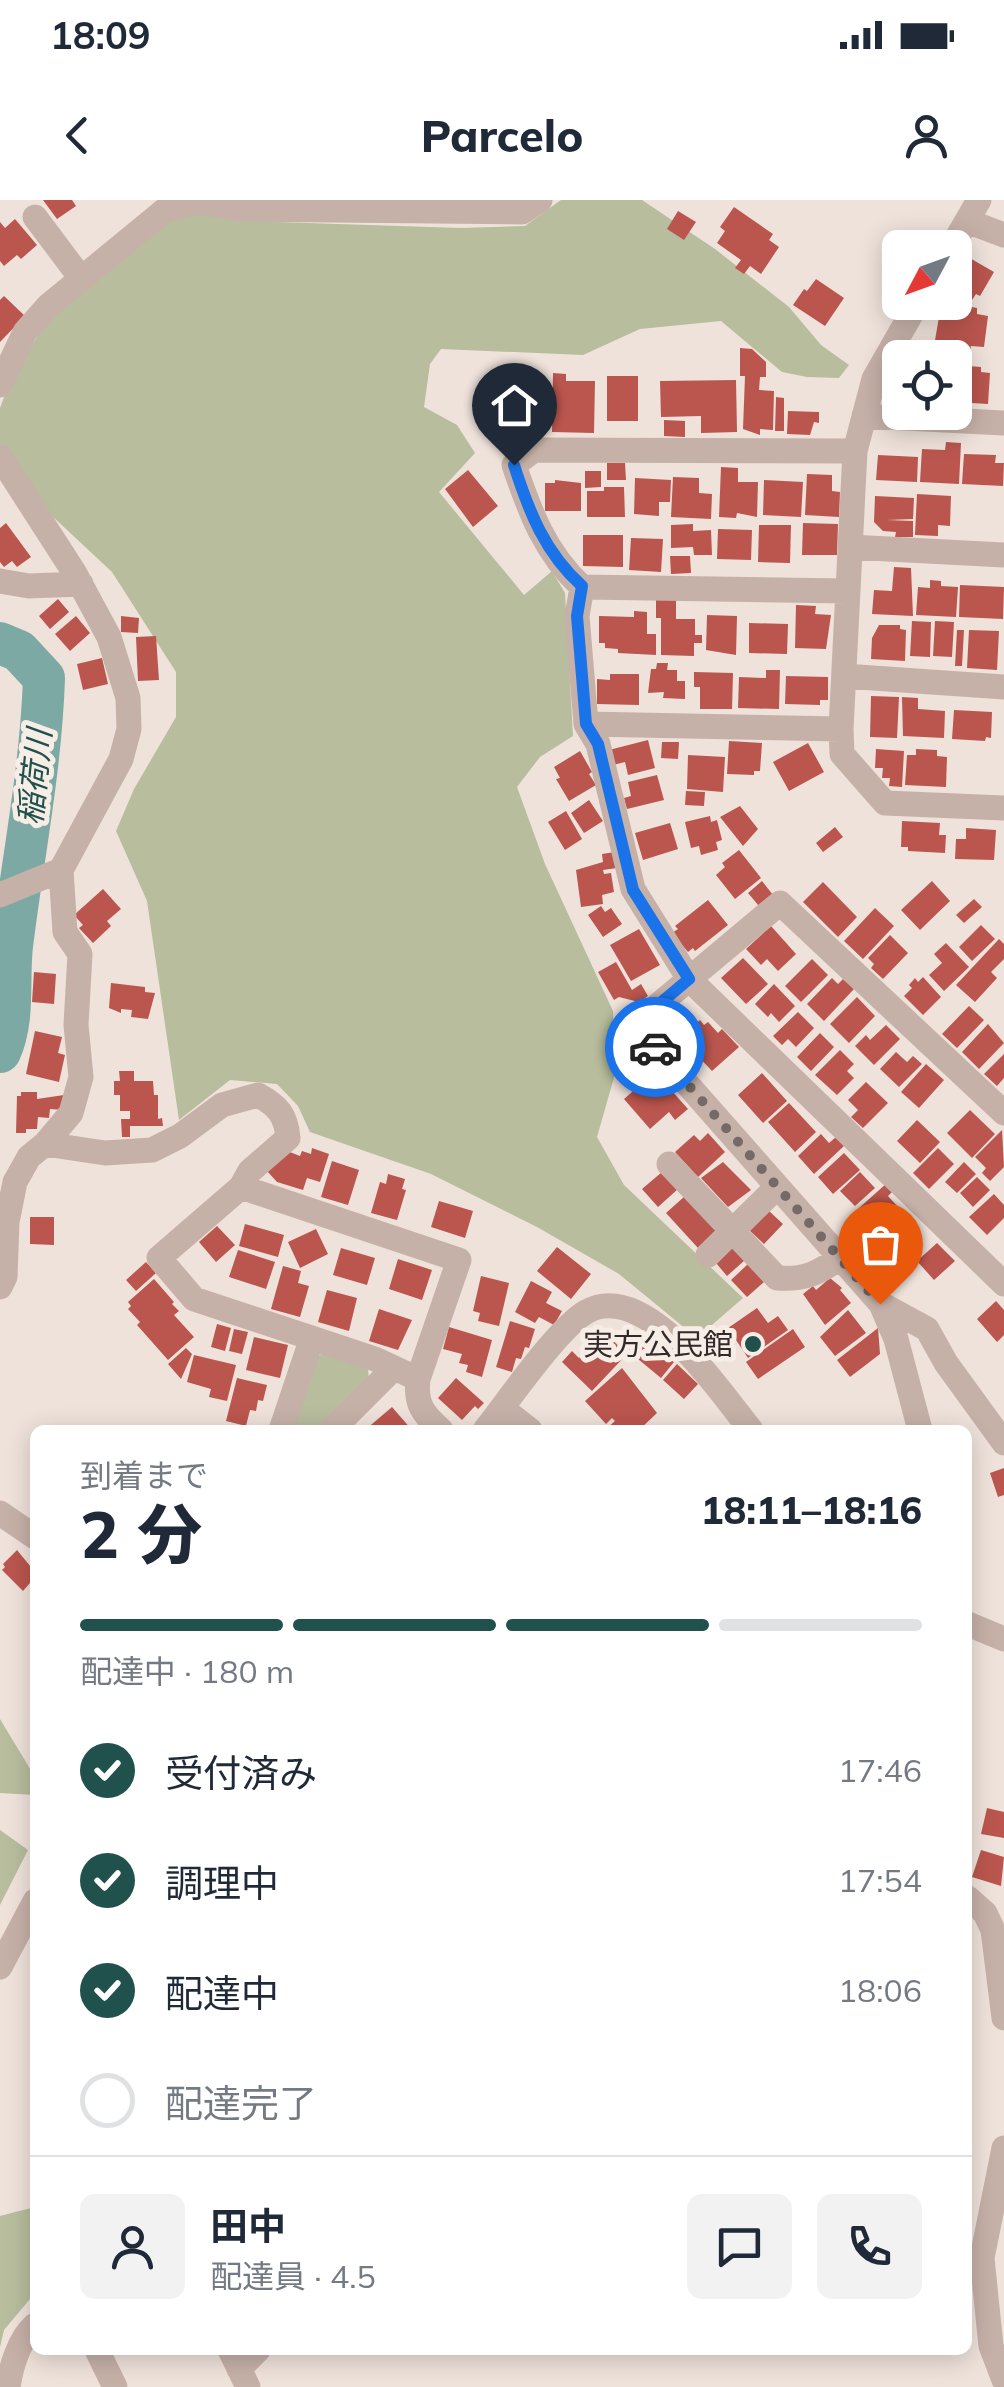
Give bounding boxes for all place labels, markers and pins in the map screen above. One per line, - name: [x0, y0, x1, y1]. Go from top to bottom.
- pin: [472, 363, 557, 466]
- pin: [838, 1202, 923, 1305]
- place label: 実方公民館: [583, 1325, 733, 1363]
- marker: 実方公民館: [742, 1333, 764, 1355]

